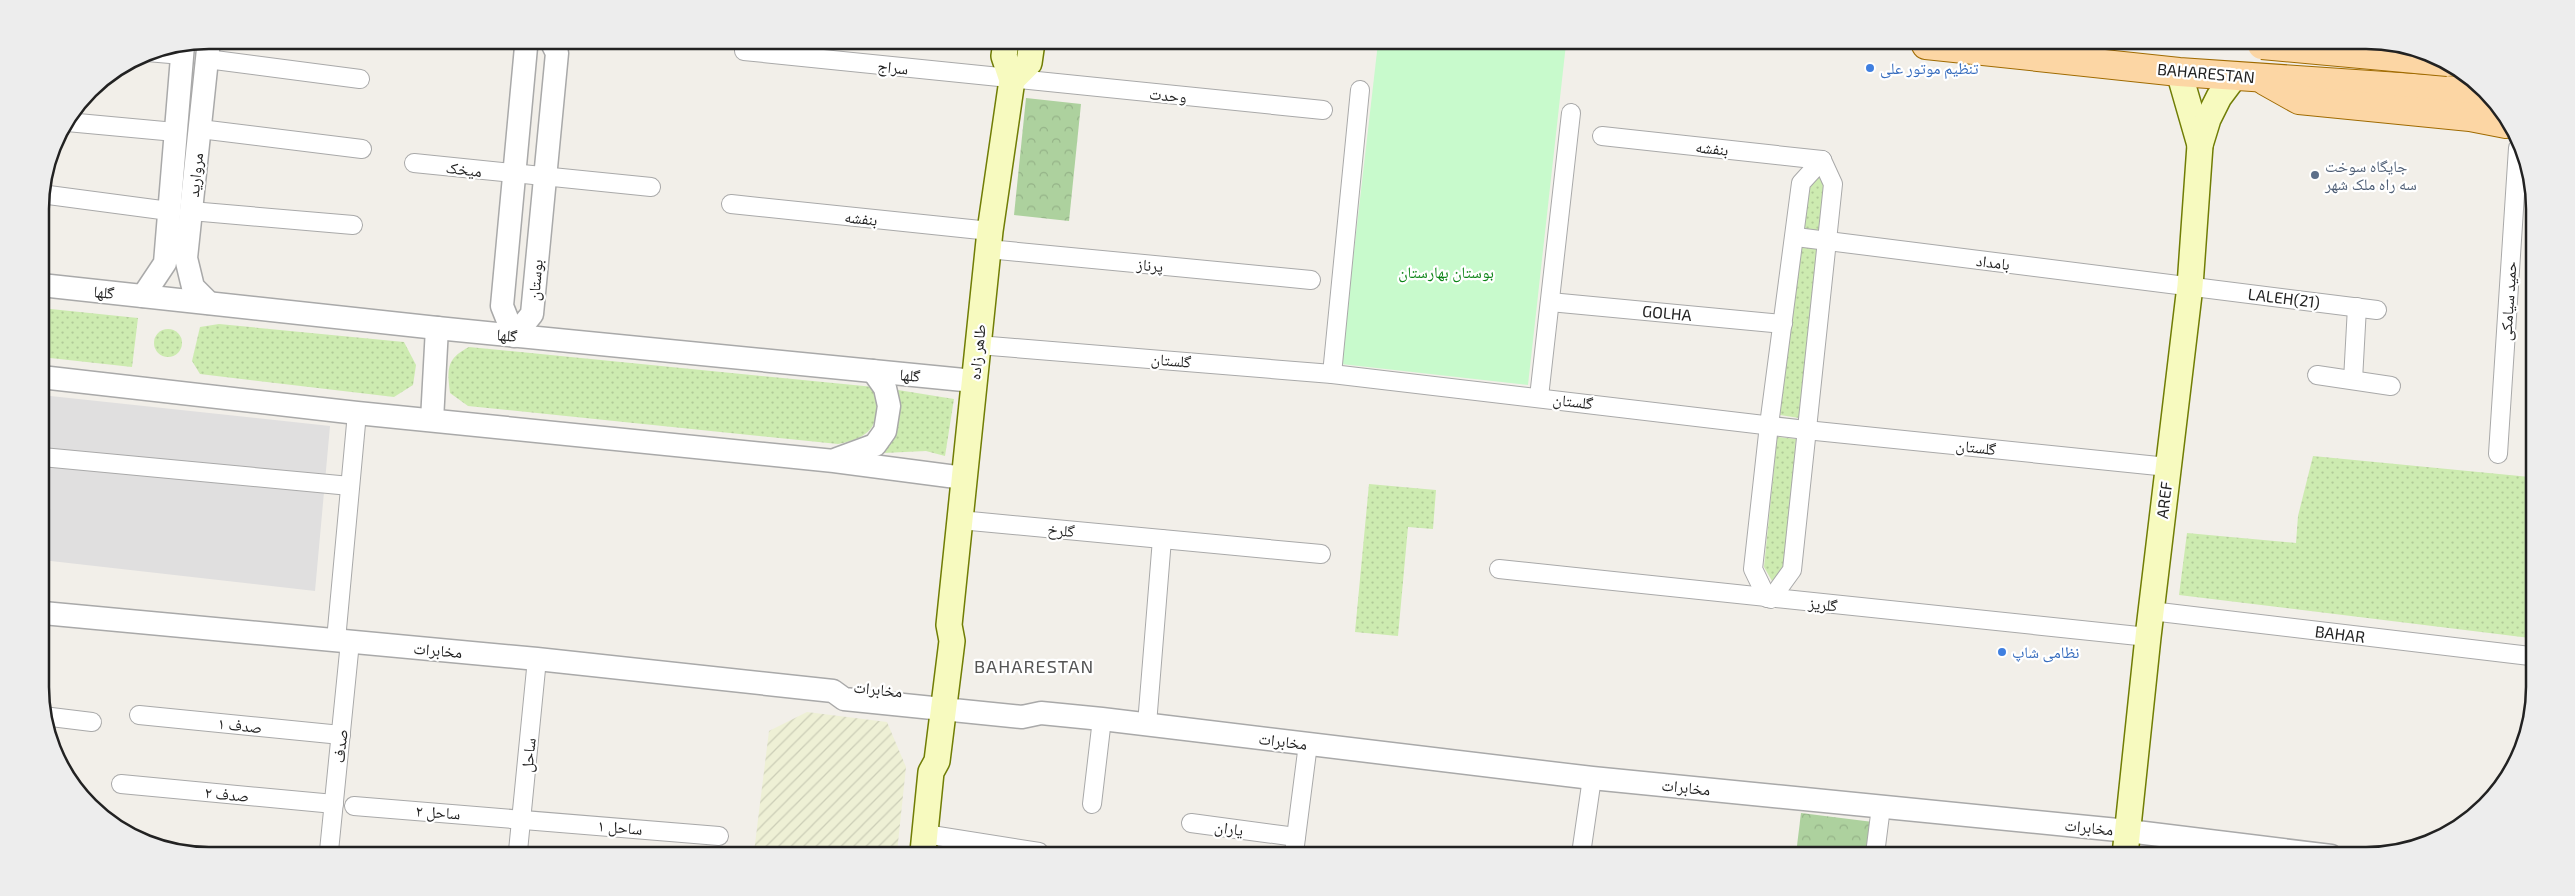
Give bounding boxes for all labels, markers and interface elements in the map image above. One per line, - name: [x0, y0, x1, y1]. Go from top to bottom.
- street label: سراج: [876, 55, 909, 80]
- place label: تنظیم موتور علی: [1880, 58, 1979, 79]
- street label: BAHARESTAN: [2156, 59, 2256, 86]
- marker: تنظیم موتور علی: [1864, 62, 1876, 74]
- street label: وحدت: [1148, 83, 1188, 107]
- street label: بنفشه: [1695, 136, 1730, 159]
- street label: مروارید: [183, 152, 207, 198]
- place label: جایگاه سوخت سه راه ملک شهر: [2324, 156, 2417, 194]
- street label: میخک: [445, 157, 483, 180]
- marker: جایگاه سوخت سه راه ملک شهر: [2309, 169, 2321, 181]
- street label: بنفشه: [844, 206, 879, 229]
- street label: بامداد: [1975, 250, 2011, 273]
- street label: پرناز: [1135, 254, 1164, 276]
- street label: بوستان: [523, 258, 548, 302]
- street label: حمید سیامکی: [2495, 261, 2522, 342]
- park label: بوستان بهارستان: [1398, 262, 1494, 283]
- street label: گلها: [93, 281, 116, 303]
- street label: LALEH(21): [2247, 284, 2321, 311]
- street label: GOLHA: [1642, 301, 1693, 324]
- street label: طاهر زاده: [964, 323, 990, 381]
- street label: گلها: [496, 324, 519, 346]
- street label: گلستان: [1150, 348, 1192, 373]
- street label: گلها: [899, 364, 922, 386]
- street label: گلستان: [1552, 389, 1595, 414]
- street label: گلستان: [1955, 435, 1997, 460]
- street label: AREF: [2152, 480, 2175, 520]
- street label: گلرخ: [1046, 519, 1076, 542]
- street label: گلریز: [1807, 592, 1839, 615]
- street label: BAHAR: [2314, 621, 2366, 646]
- street label: مخابرات: [413, 638, 463, 662]
- place label: نظامی شاپ: [2012, 642, 2079, 663]
- marker: نظامی شاپ: [1996, 646, 2008, 658]
- district label: BAHARESTAN: [974, 655, 1094, 677]
- street label: مخابرات: [853, 676, 903, 702]
- street label: صدف ۱: [217, 713, 263, 736]
- street label: صدف: [328, 728, 351, 764]
- street label: مخابرات: [1257, 728, 1309, 754]
- street label: ساحل: [516, 737, 541, 773]
- street label: مخابرات: [1661, 774, 1711, 800]
- street label: صدف ۲: [204, 782, 250, 805]
- street label: ساحل ۲: [415, 800, 461, 825]
- street label: مخابرات: [2064, 814, 2114, 840]
- street label: ساحل ۱: [597, 815, 643, 840]
- street label: یاران: [1213, 816, 1245, 841]

